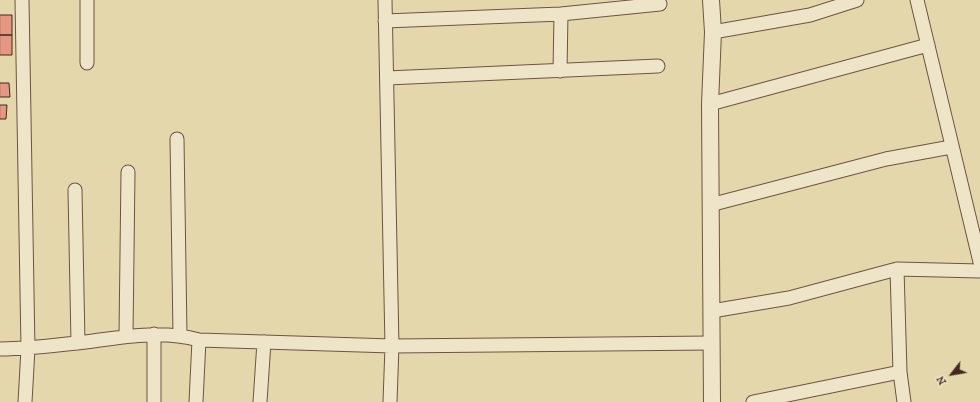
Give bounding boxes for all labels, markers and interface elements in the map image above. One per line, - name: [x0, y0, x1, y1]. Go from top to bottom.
- north arrow: [932, 354, 972, 394]
- text: N: [934, 374, 949, 387]

